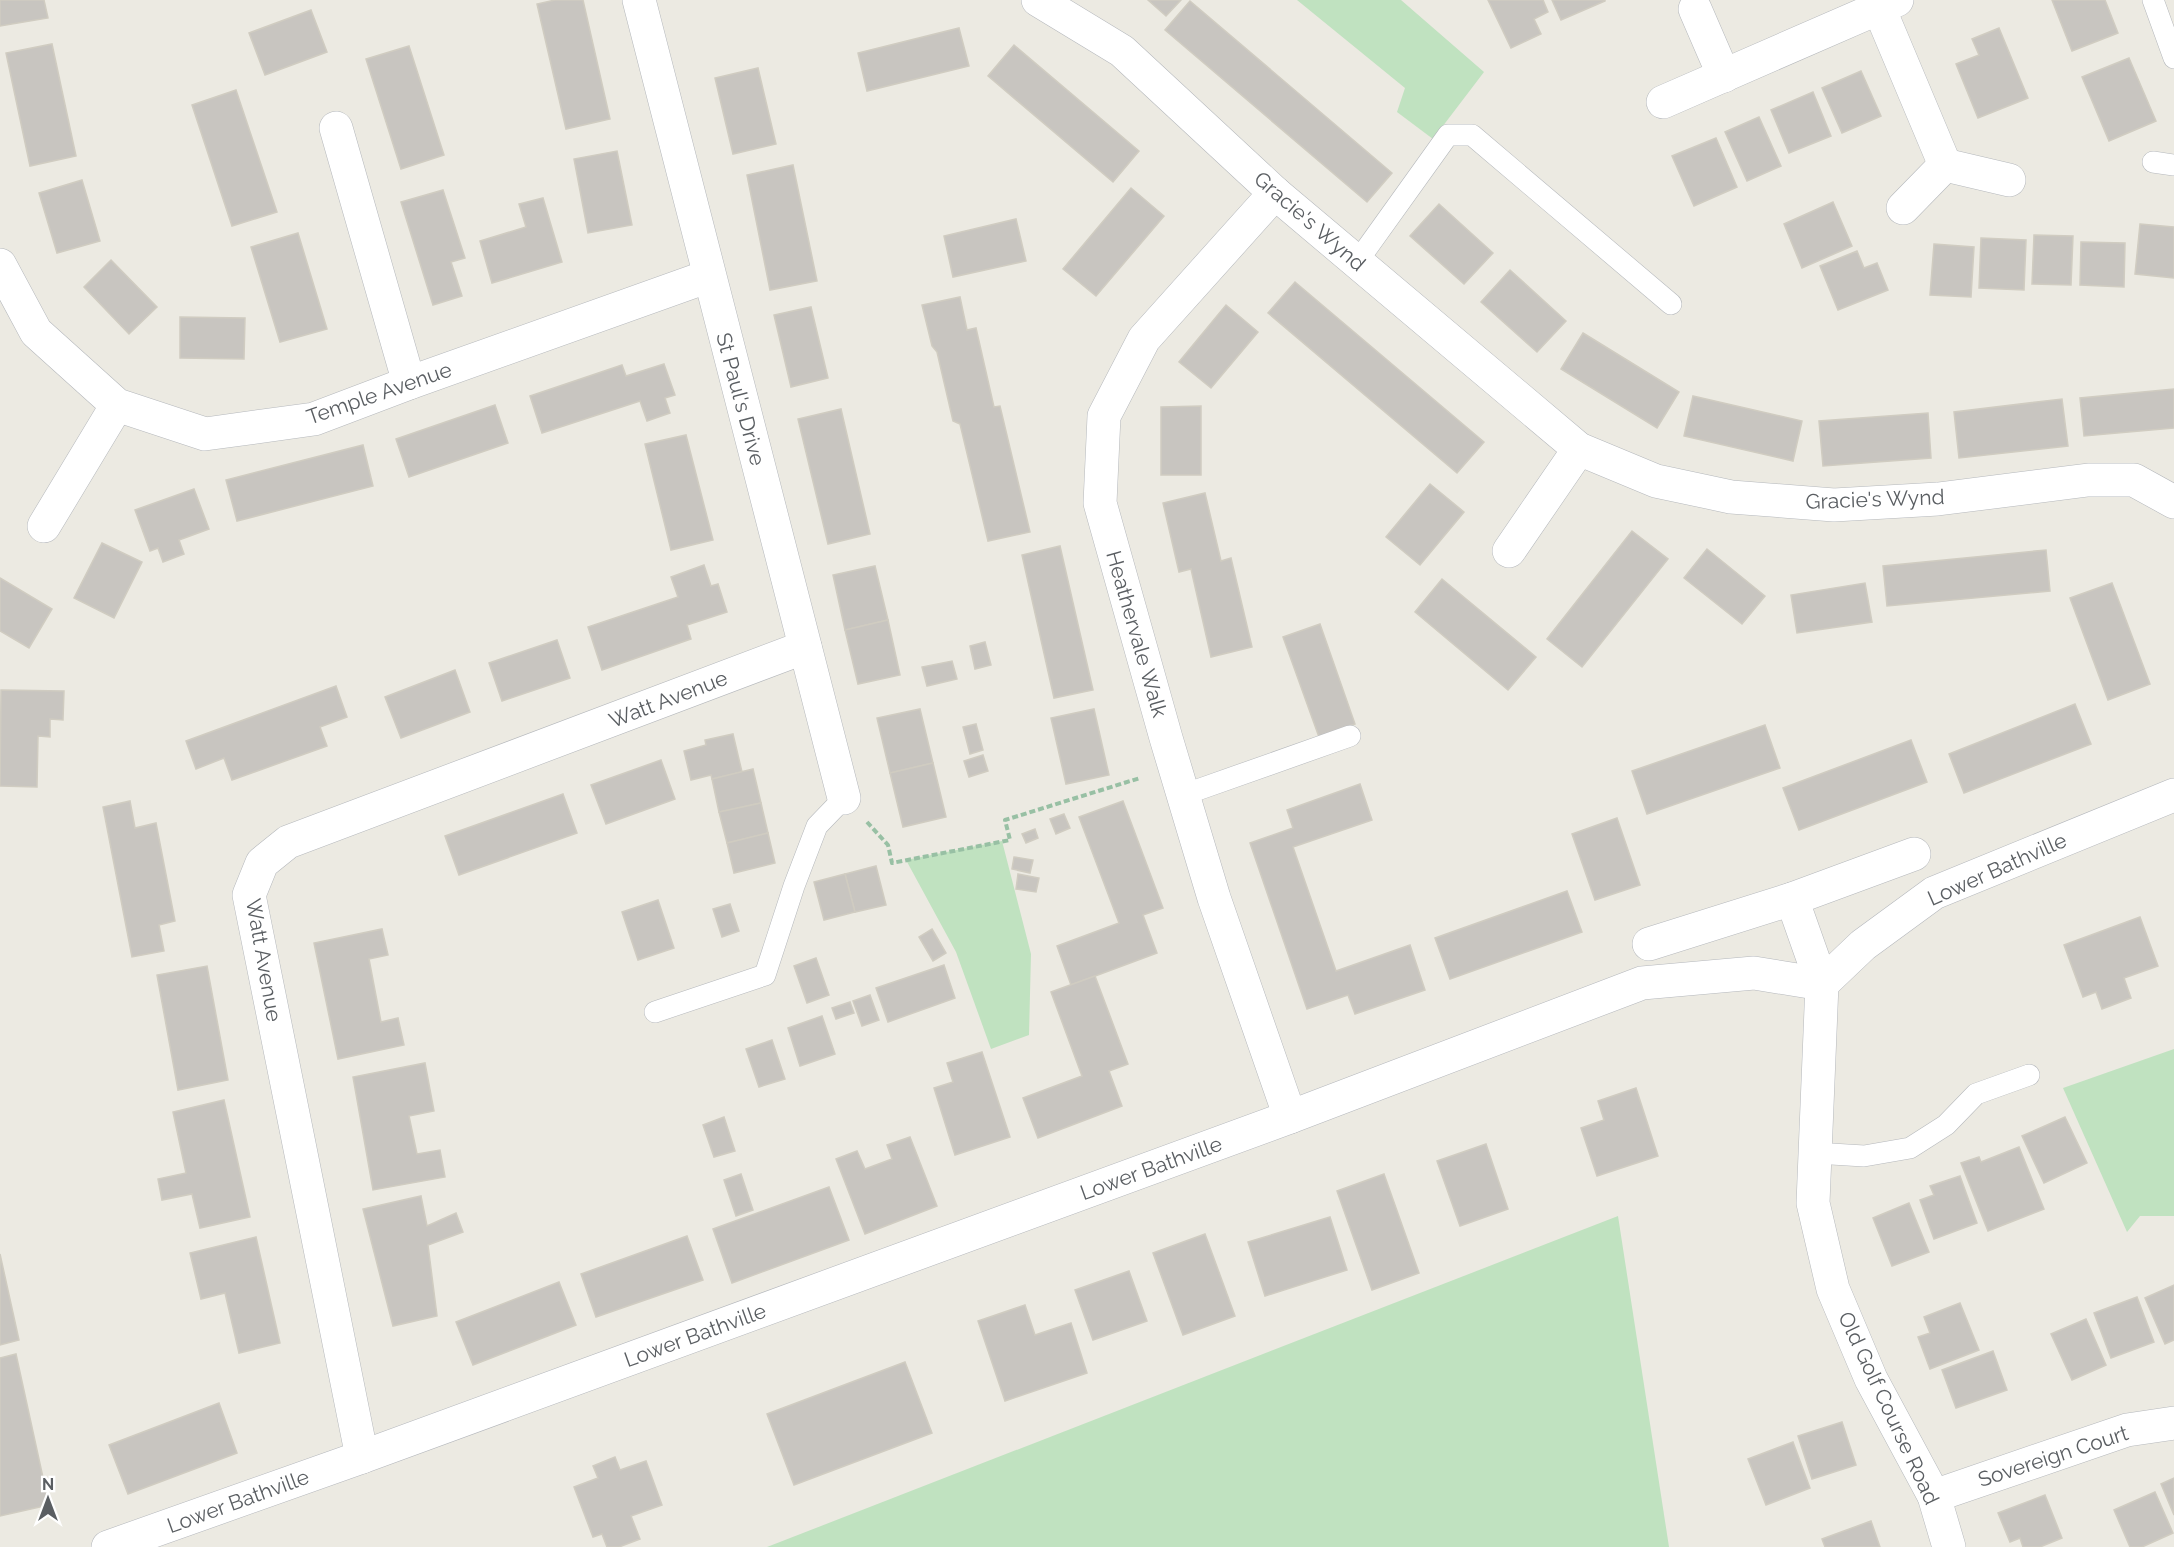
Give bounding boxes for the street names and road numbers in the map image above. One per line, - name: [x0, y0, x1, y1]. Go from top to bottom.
- street label: Gracie's Wynd: [1249, 166, 1371, 276]
- street label: St Paul's Drive: [711, 330, 771, 468]
- street label: Temple Avenue: [303, 357, 455, 429]
- street label: Gracie's Wynd: [1805, 484, 1945, 514]
- street label: Heathervale Walk: [1101, 548, 1173, 720]
- street label: Watt Avenue: [605, 665, 731, 733]
- street label: Lower Bathville: [1924, 827, 2070, 911]
- street label: Watt Avenue: [241, 896, 287, 1024]
- street label: Lower Bathville: [1077, 1131, 1225, 1205]
- street label: Lower Bathville: [621, 1298, 769, 1372]
- street label: Old Golf Course Road: [1833, 1308, 1945, 1508]
- street label: Sovereign Court: [1975, 1420, 2131, 1492]
- street label: Lower Bathville: [164, 1464, 312, 1538]

